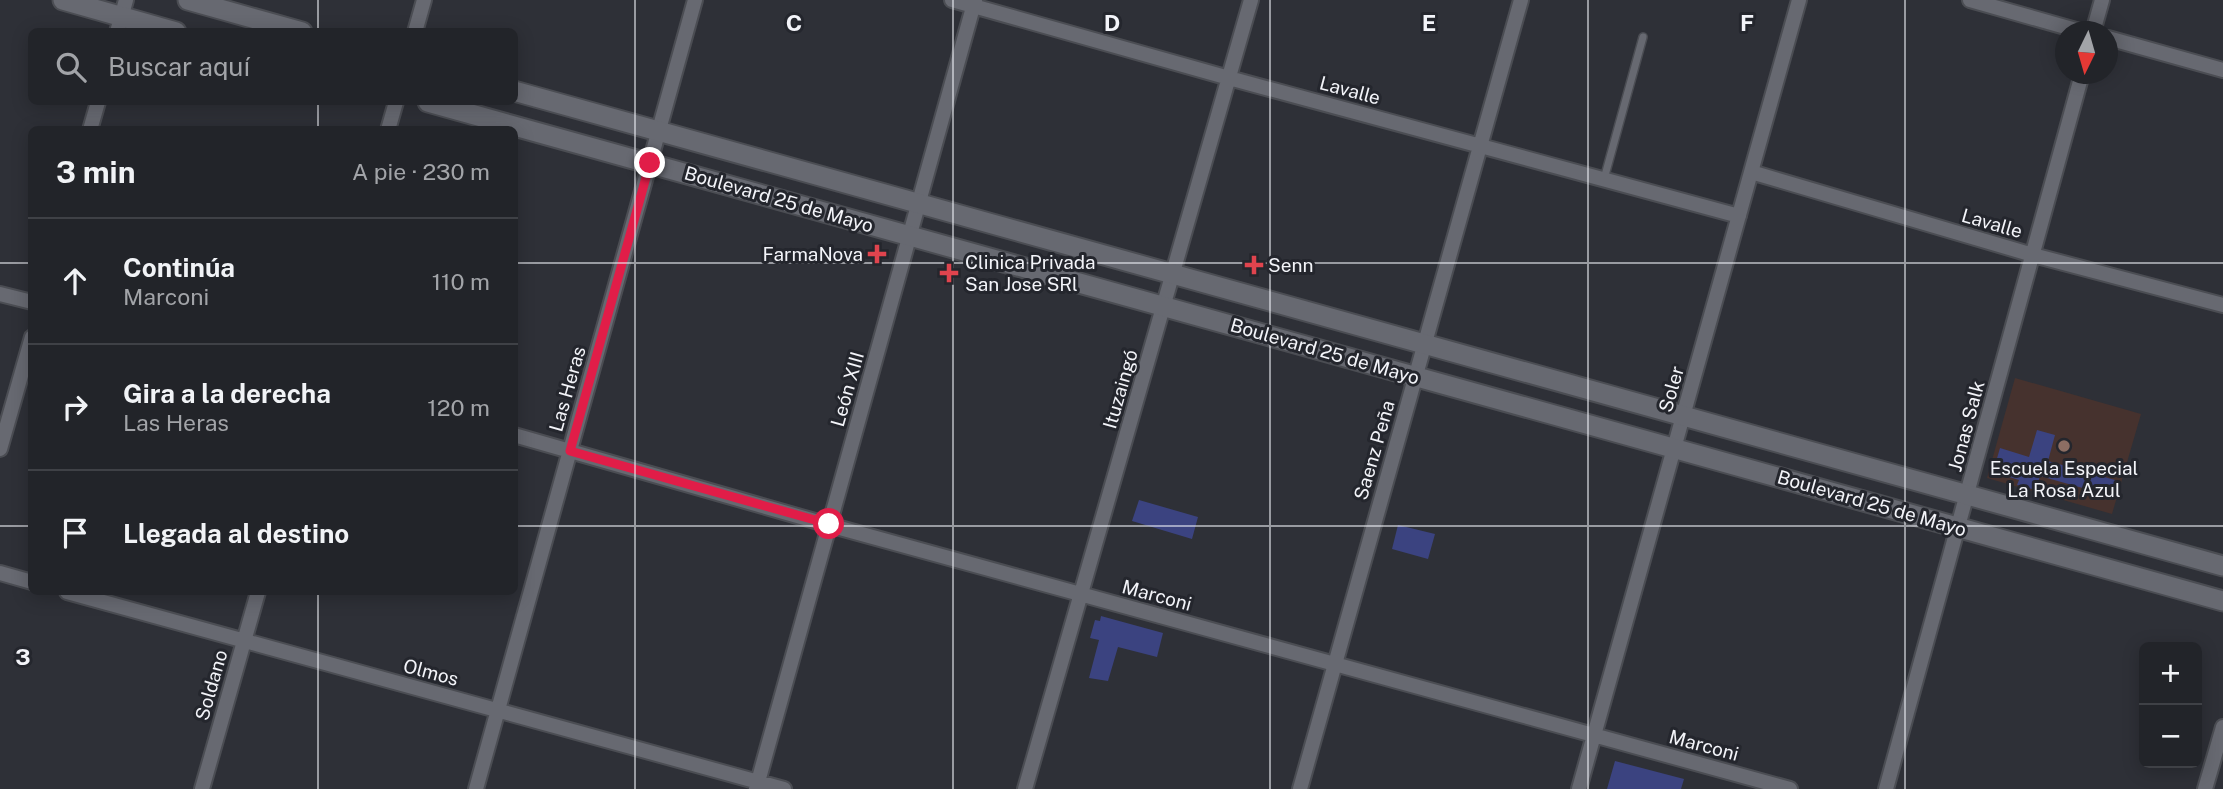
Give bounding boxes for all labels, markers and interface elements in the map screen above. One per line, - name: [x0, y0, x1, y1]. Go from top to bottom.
- text: C: [786, 9, 802, 36]
- text: D: [1104, 9, 1120, 36]
- text: E: [1422, 9, 1436, 36]
- text: F: [1740, 9, 1754, 36]
- north arrow: [2055, 21, 2118, 84]
- search box: [28, 28, 518, 105]
- icon: search: [52, 48, 90, 86]
- text: Buscar aquí: [108, 51, 250, 82]
- street label: Lavalle: [1317, 71, 1383, 109]
- route end: [634, 147, 665, 178]
- text: 3 min: [56, 154, 135, 190]
- text: A pie · 230 m: [352, 158, 490, 185]
- street label: Boulevard 25 de Mayo: [682, 161, 876, 237]
- street label: Lavalle: [1959, 204, 2025, 242]
- place label: FarmaNova: [762, 243, 863, 265]
- marker: FarmaNova: [869, 246, 885, 262]
- place label: Clinica Privada San Jose SRl: [965, 251, 1096, 295]
- text: Continúa: [123, 252, 235, 283]
- place label: Senn: [1268, 254, 1313, 276]
- marker: Senn: [1246, 257, 1262, 273]
- icon: ahead: [56, 262, 94, 300]
- marker: Clinica Privada San Jose SRl: [939, 263, 959, 283]
- text: 110 m: [432, 268, 490, 295]
- text: Marconi: [123, 283, 209, 310]
- street label: Boulevard 25 de Mayo: [1228, 313, 1422, 389]
- street label: Las Heras: [544, 344, 590, 434]
- street label: Ituzaingó: [1098, 347, 1142, 431]
- street label: León XIII: [826, 349, 868, 429]
- street label: Soler: [1654, 363, 1688, 415]
- text: Gira a la derecha: [123, 378, 331, 409]
- street label: Jonas Salk: [1943, 378, 1989, 474]
- icon: right: [56, 388, 94, 426]
- text: 120 m: [427, 394, 490, 421]
- street label: Saenz Peña: [1349, 398, 1399, 502]
- text: Las Heras: [123, 409, 229, 436]
- marker: Escuela Especial La Rosa Azul: [2056, 438, 2072, 454]
- place label: Escuela Especial La Rosa Azul: [1990, 457, 2138, 501]
- street label: Boulevard 25 de Mayo: [1775, 465, 1969, 541]
- route start: [813, 508, 844, 539]
- icon: arrive: [56, 514, 94, 552]
- text: Llegada al destino: [123, 518, 349, 549]
- street label: Marconi: [1120, 575, 1194, 615]
- map controls: [2139, 642, 2202, 768]
- button: +: [2139, 642, 2202, 705]
- text: 3: [15, 643, 31, 670]
- street label: Soldano: [190, 647, 232, 723]
- street label: Olmos: [401, 654, 461, 690]
- button: −: [2139, 705, 2202, 768]
- street label: Marconi: [1667, 725, 1741, 765]

